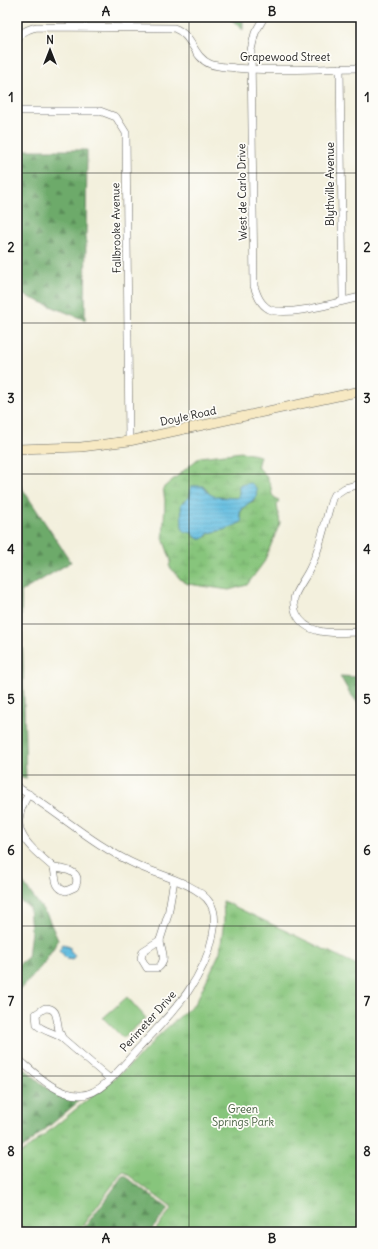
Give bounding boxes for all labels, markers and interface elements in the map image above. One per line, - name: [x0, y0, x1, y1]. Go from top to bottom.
- text: A: [102, 3, 111, 20]
- text: B: [268, 3, 277, 20]
- north arrow: [30, 30, 70, 70]
- text: N: [46, 33, 54, 47]
- street label: Grapewood Street: [240, 50, 330, 64]
- text: 1: [8, 89, 14, 106]
- text: 1: [364, 89, 370, 106]
- street label: Blythville Avenue: [323, 142, 337, 226]
- street label: West de Carlo Drive: [234, 143, 250, 241]
- street label: Fallbrooke Avenue: [108, 182, 124, 273]
- text: 2: [7, 239, 15, 256]
- text: 2: [363, 239, 371, 256]
- text: 3: [7, 390, 15, 407]
- text: 3: [363, 390, 371, 407]
- street label: Doyle Road: [159, 403, 218, 429]
- text: 4: [7, 541, 15, 558]
- text: 4: [363, 541, 371, 558]
- text: 5: [7, 691, 15, 708]
- text: 5: [363, 691, 371, 708]
- text: 6: [7, 842, 15, 859]
- text: 6: [363, 842, 371, 859]
- street label: Perimeter Drive: [117, 988, 179, 1054]
- text: 7: [8, 993, 15, 1010]
- text: 7: [364, 993, 371, 1010]
- park label: Green Springs Park: [212, 1102, 274, 1129]
- text: 8: [7, 1143, 15, 1160]
- text: 8: [363, 1143, 371, 1160]
- text: A: [102, 1230, 111, 1247]
- text: B: [268, 1230, 277, 1247]

